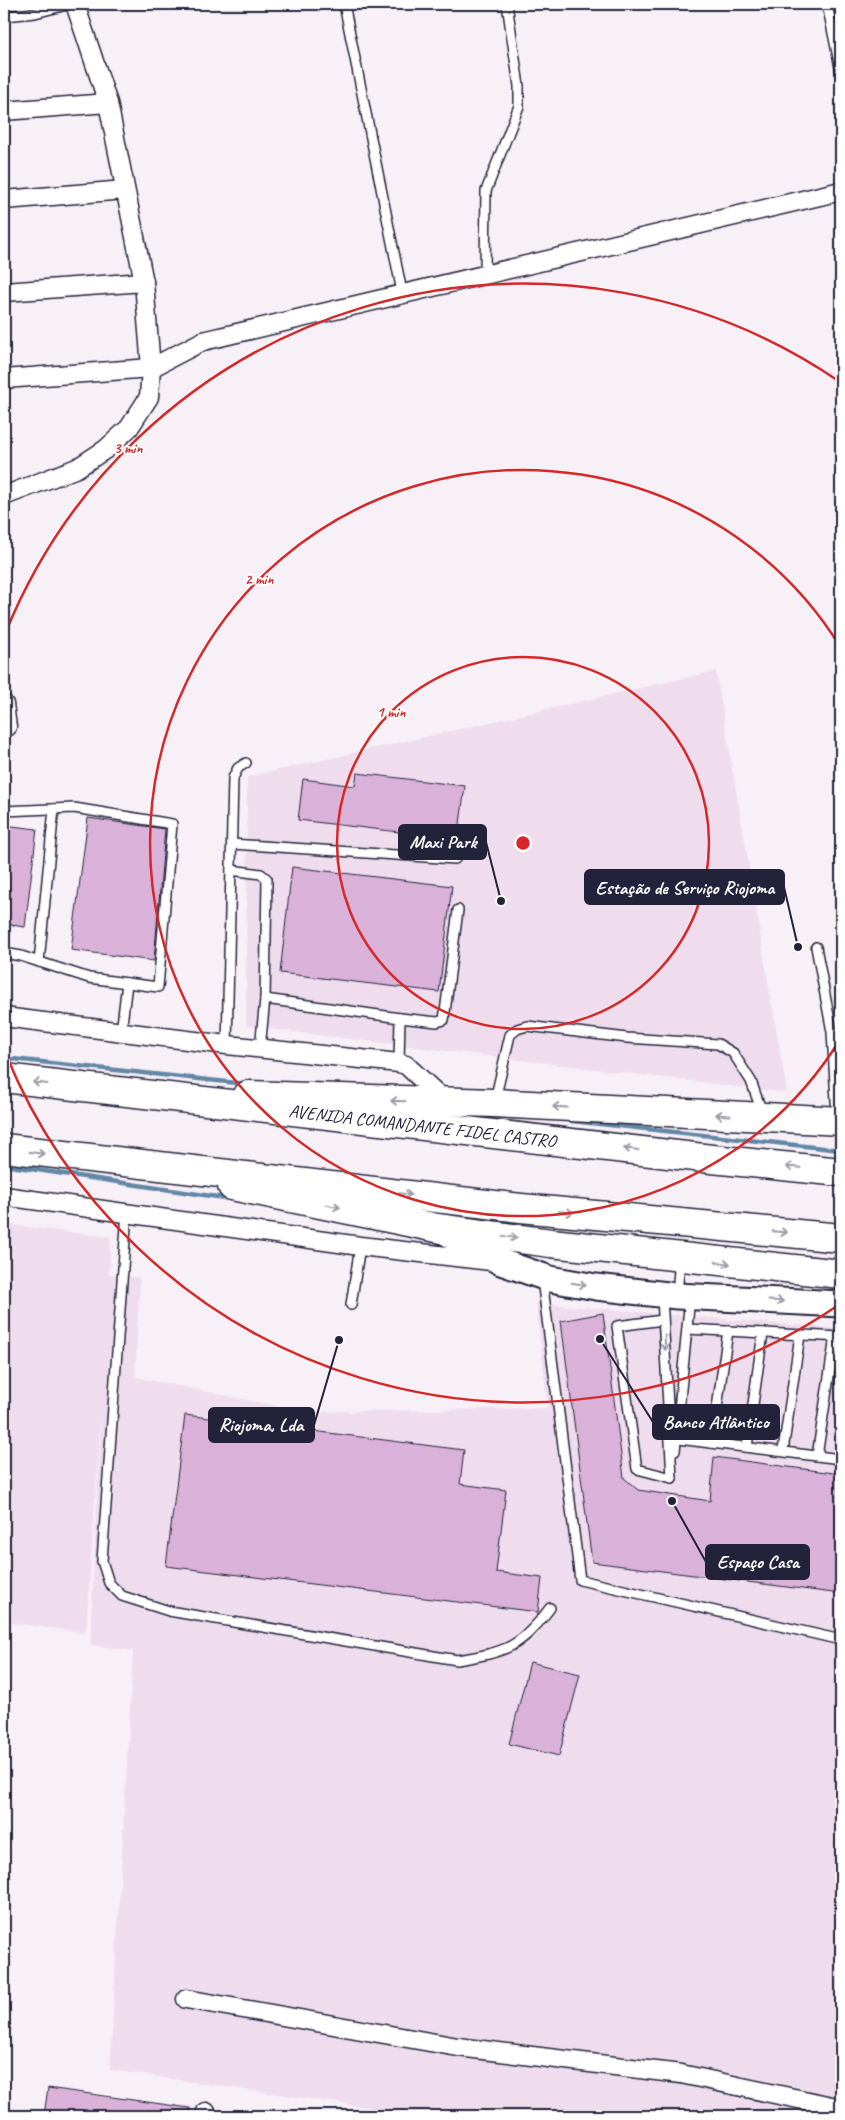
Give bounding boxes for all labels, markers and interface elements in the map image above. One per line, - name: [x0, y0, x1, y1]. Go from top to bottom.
- text: 3 min: [114, 439, 143, 458]
- text: 2 min: [245, 570, 274, 589]
- text: 1 min: [377, 703, 406, 722]
- callout: Maxi Park: [399, 825, 486, 859]
- text: Maxi Park: [409, 830, 478, 854]
- centre of rings: [514, 834, 532, 852]
- callout: Estação de Serviço Riojoma: [585, 870, 784, 904]
- text: Estação de Serviço Riojoma: [596, 876, 776, 900]
- one-way arrow: [32, 1078, 48, 1088]
- one-way arrow: [390, 1096, 406, 1105]
- street label: AVENIDA COMANDANTE FIDEL CASTRO: [288, 1100, 559, 1152]
- one-way arrow: [553, 1102, 569, 1111]
- one-way arrow: [715, 1110, 731, 1120]
- one-way arrow: [624, 1144, 640, 1154]
- one-way arrow: [29, 1148, 45, 1158]
- one-way arrow: [785, 1162, 801, 1172]
- one-way arrow: [396, 1189, 412, 1199]
- one-way arrow: [324, 1202, 340, 1211]
- one-way arrow: [557, 1207, 573, 1217]
- one-way arrow: [771, 1227, 787, 1237]
- one-way arrow: [502, 1233, 518, 1243]
- one-way arrow: [715, 1258, 731, 1268]
- one-way arrow: [571, 1280, 587, 1290]
- one-way arrow: [767, 1296, 783, 1305]
- one-way arrow: [660, 1335, 669, 1351]
- callout: Banco Atlântico: [653, 1405, 779, 1439]
- callout: Riojoma, Lda: [209, 1408, 314, 1442]
- text: Banco Atlântico: [663, 1410, 771, 1434]
- text: Riojoma, Lda: [219, 1413, 305, 1437]
- callout: Espaço Casa: [706, 1545, 809, 1579]
- text: Espaço Casa: [717, 1550, 801, 1574]

